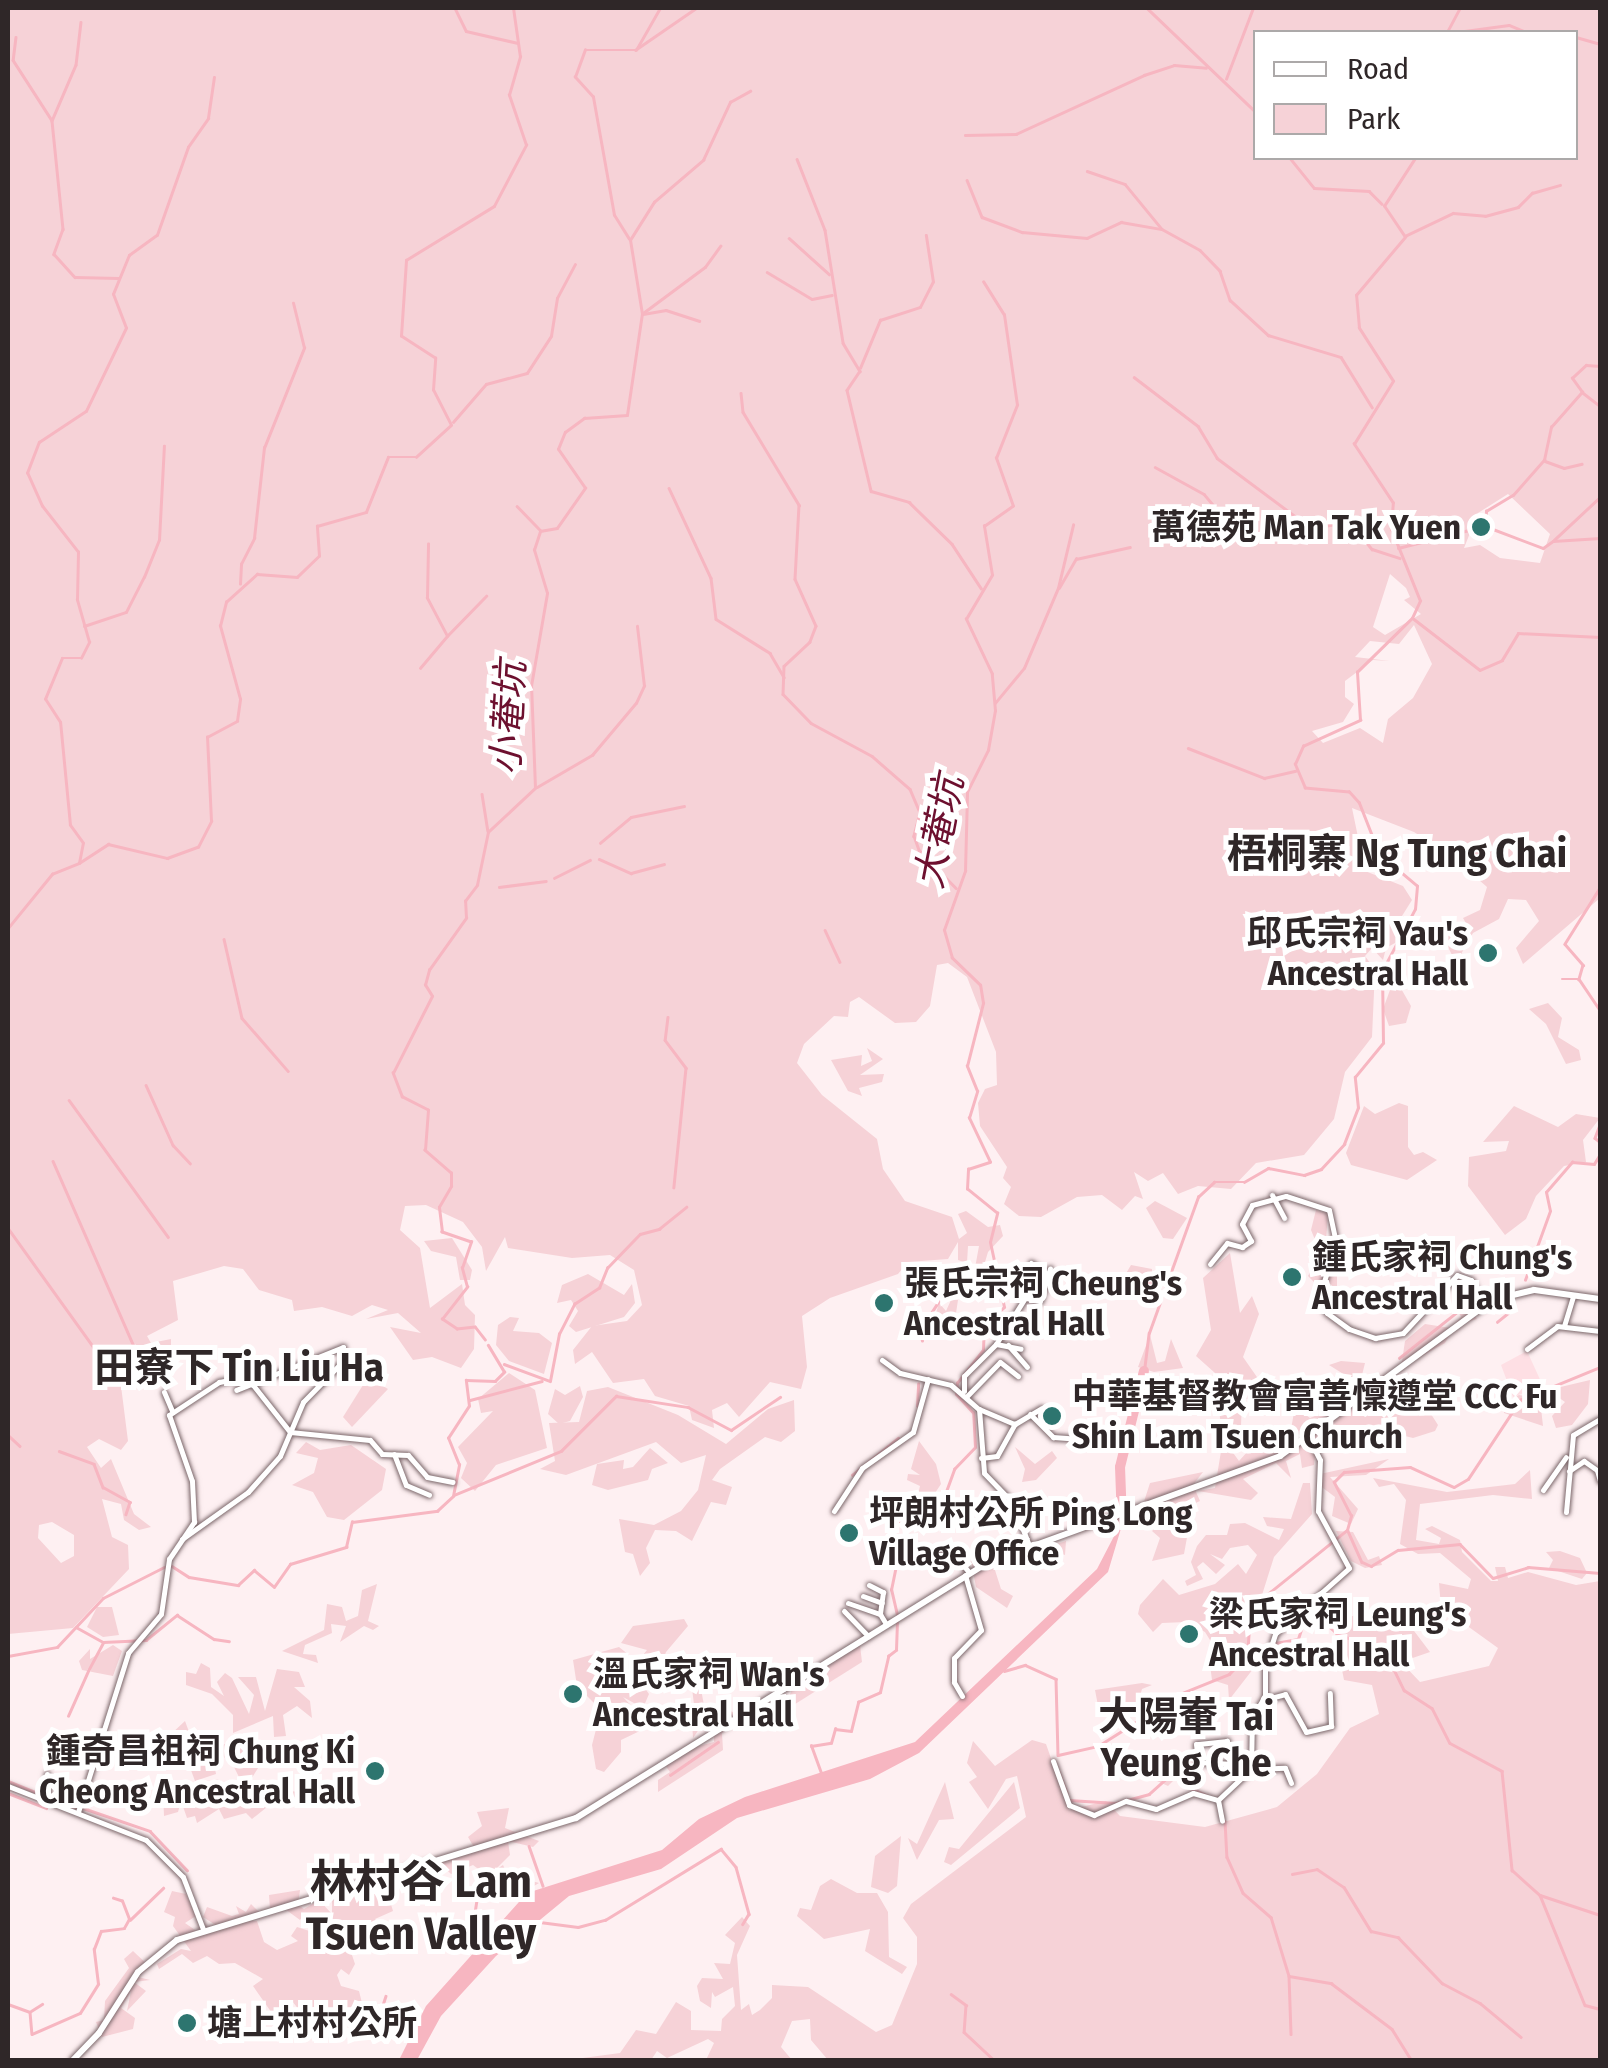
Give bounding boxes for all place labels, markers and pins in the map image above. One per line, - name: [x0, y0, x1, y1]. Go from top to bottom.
- place label: 萬德苑 Man Tak Yuen: [1151, 506, 1461, 548]
- marker: 萬德苑 Man Tak Yuen: [1470, 516, 1492, 538]
- place label: 邱氏宗祠 Yau's Ancestral Hall: [1246, 912, 1468, 994]
- marker: 邱氏宗祠 Yau's Ancestral Hall: [1477, 942, 1499, 964]
- place label: 鍾氏家祠 Chung's Ancestral Hall: [1312, 1236, 1572, 1318]
- place label: 張氏宗祠 Cheung's Ancestral Hall: [904, 1262, 1182, 1344]
- marker: 鍾氏家祠 Chung's Ancestral Hall: [1281, 1266, 1303, 1288]
- marker: 張氏宗祠 Cheung's Ancestral Hall: [873, 1292, 895, 1314]
- place label: 中華基督教會富善懍遵堂 CCC Fu Shin Lam Tsuen Church: [1072, 1375, 1558, 1457]
- marker: 中華基督教會富善懍遵堂 CCC Fu Shin Lam Tsuen Church: [1041, 1405, 1063, 1427]
- place label: 坪朗村公所 Ping Long Village Office: [869, 1492, 1192, 1574]
- marker: 坪朗村公所 Ping Long Village Office: [838, 1522, 860, 1544]
- place label: 梁氏家祠 Leung's Ancestral Hall: [1209, 1593, 1466, 1675]
- marker: 梁氏家祠 Leung's Ancestral Hall: [1178, 1623, 1200, 1645]
- place label: 溫氏家祠 Wan's Ancestral Hall: [593, 1653, 824, 1735]
- marker: 溫氏家祠 Wan's Ancestral Hall: [562, 1683, 584, 1705]
- place label: 鍾奇昌祖祠 Chung Ki Cheong Ancestral Hall: [39, 1730, 355, 1812]
- marker: 鍾奇昌祖祠 Chung Ki Cheong Ancestral Hall: [364, 1760, 386, 1782]
- place label: 塘上村村公所: [207, 2002, 417, 2044]
- marker: 塘上村村公所: [176, 2012, 198, 2034]

